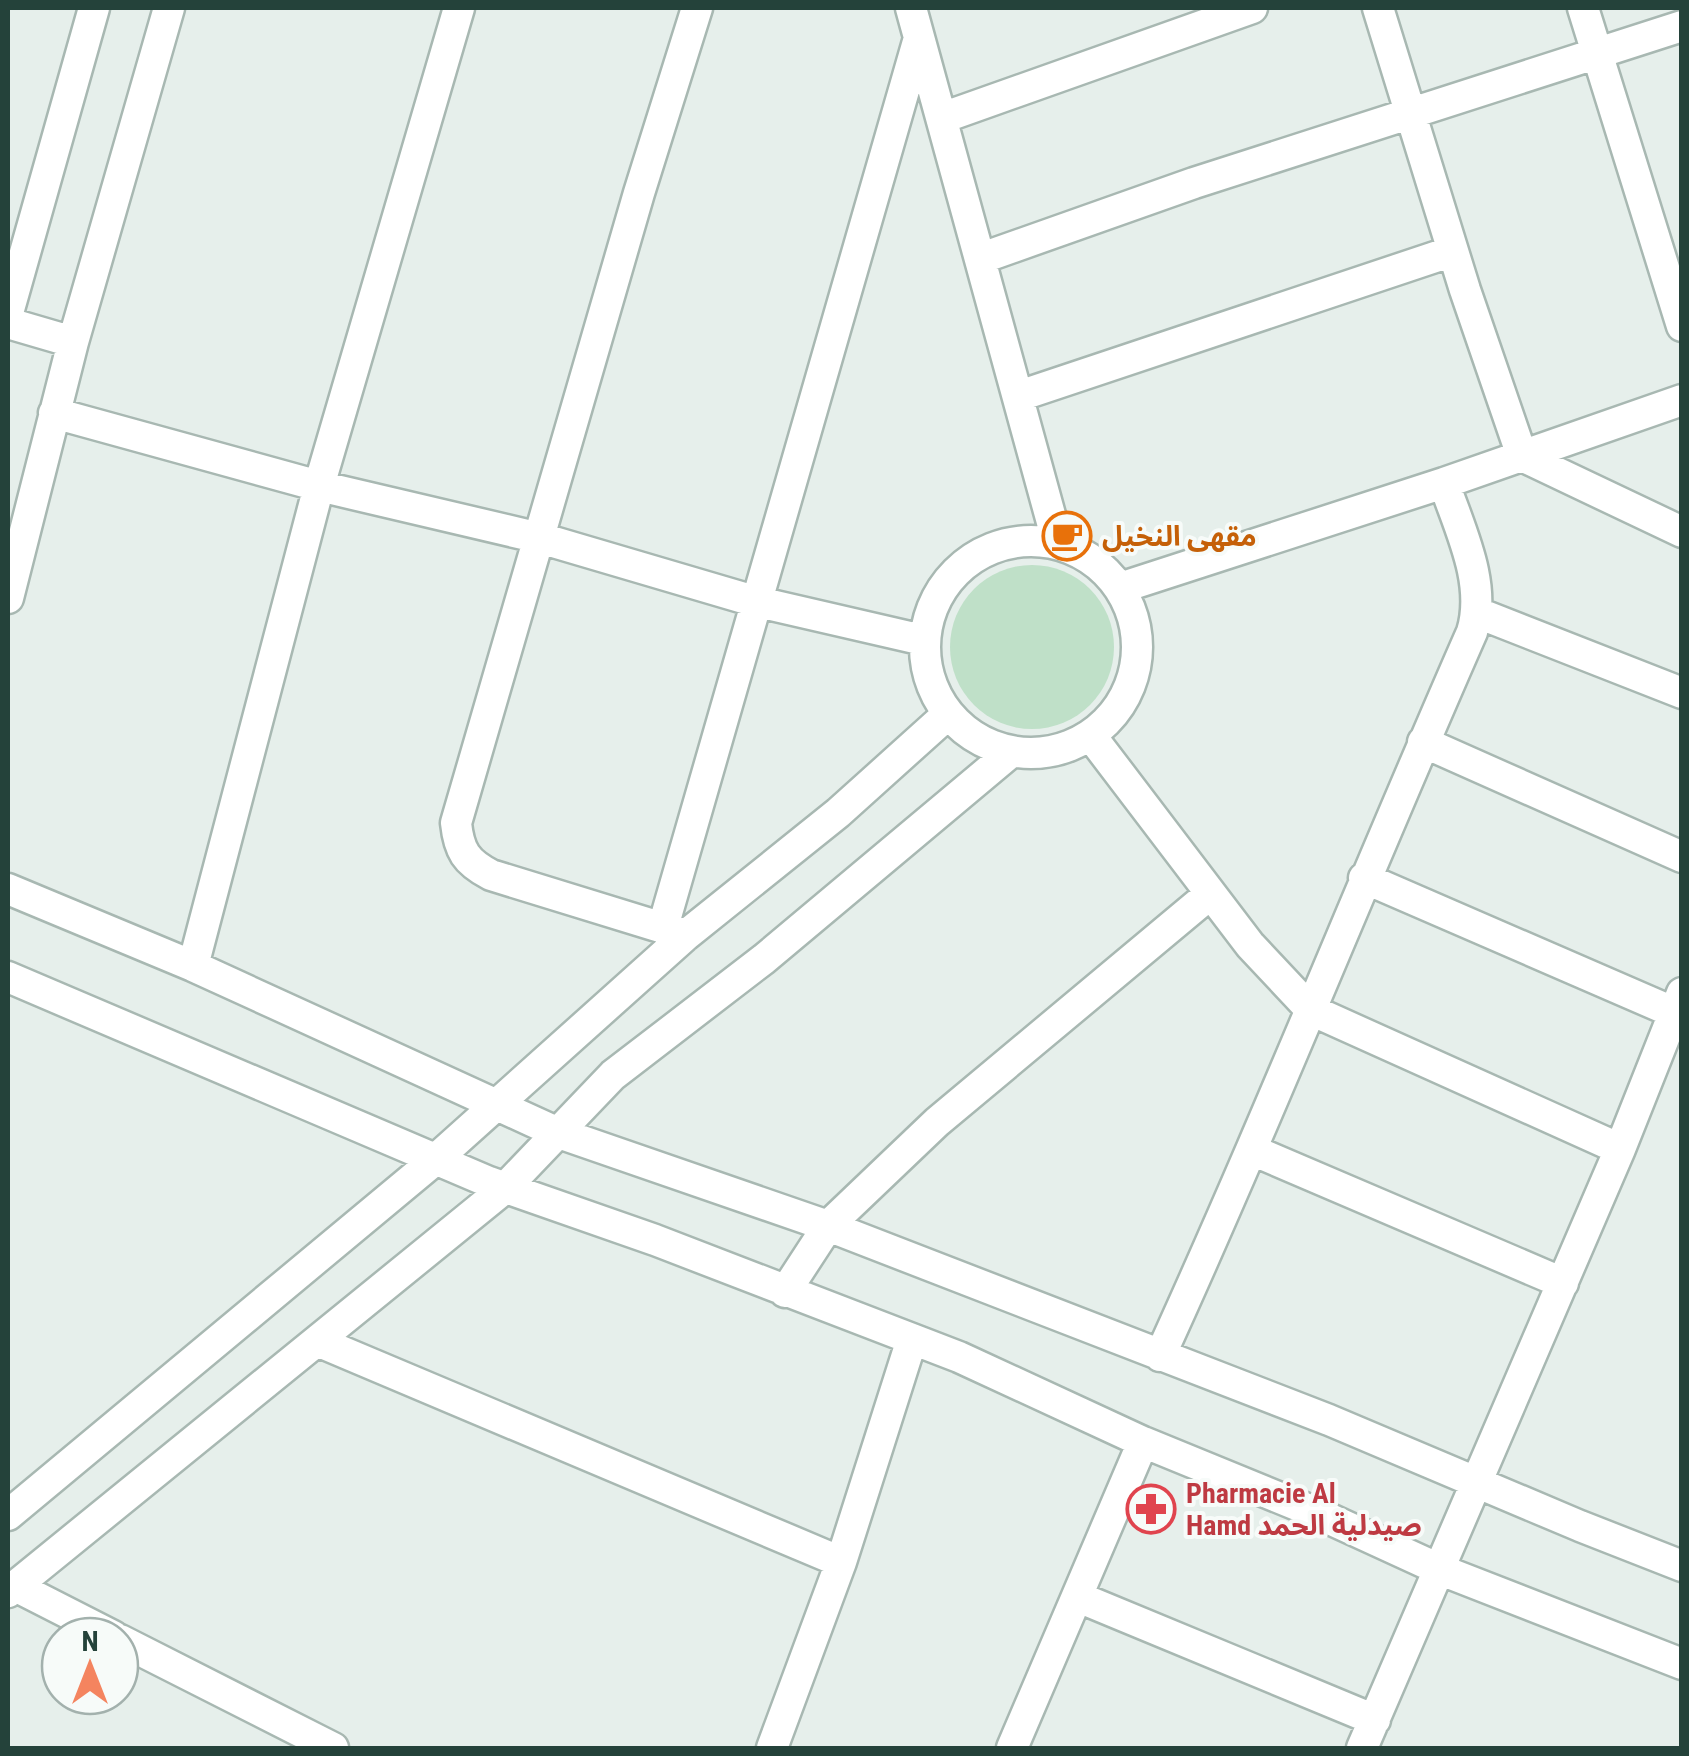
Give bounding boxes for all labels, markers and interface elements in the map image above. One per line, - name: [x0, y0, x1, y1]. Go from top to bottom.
- cafe icon: مقهى النخيل: [1041, 510, 1093, 562]
- place label: مقهى النخيل: [1102, 520, 1257, 553]
- place label: Pharmacie Al Hamd صيدلية الحمد: [1186, 1477, 1422, 1542]
- pharmacy icon: Pharmacie Al Hamd صيدلية الحمد: [1125, 1483, 1177, 1535]
- north arrow: [40, 1616, 140, 1716]
- text: N: [81, 1625, 99, 1658]

